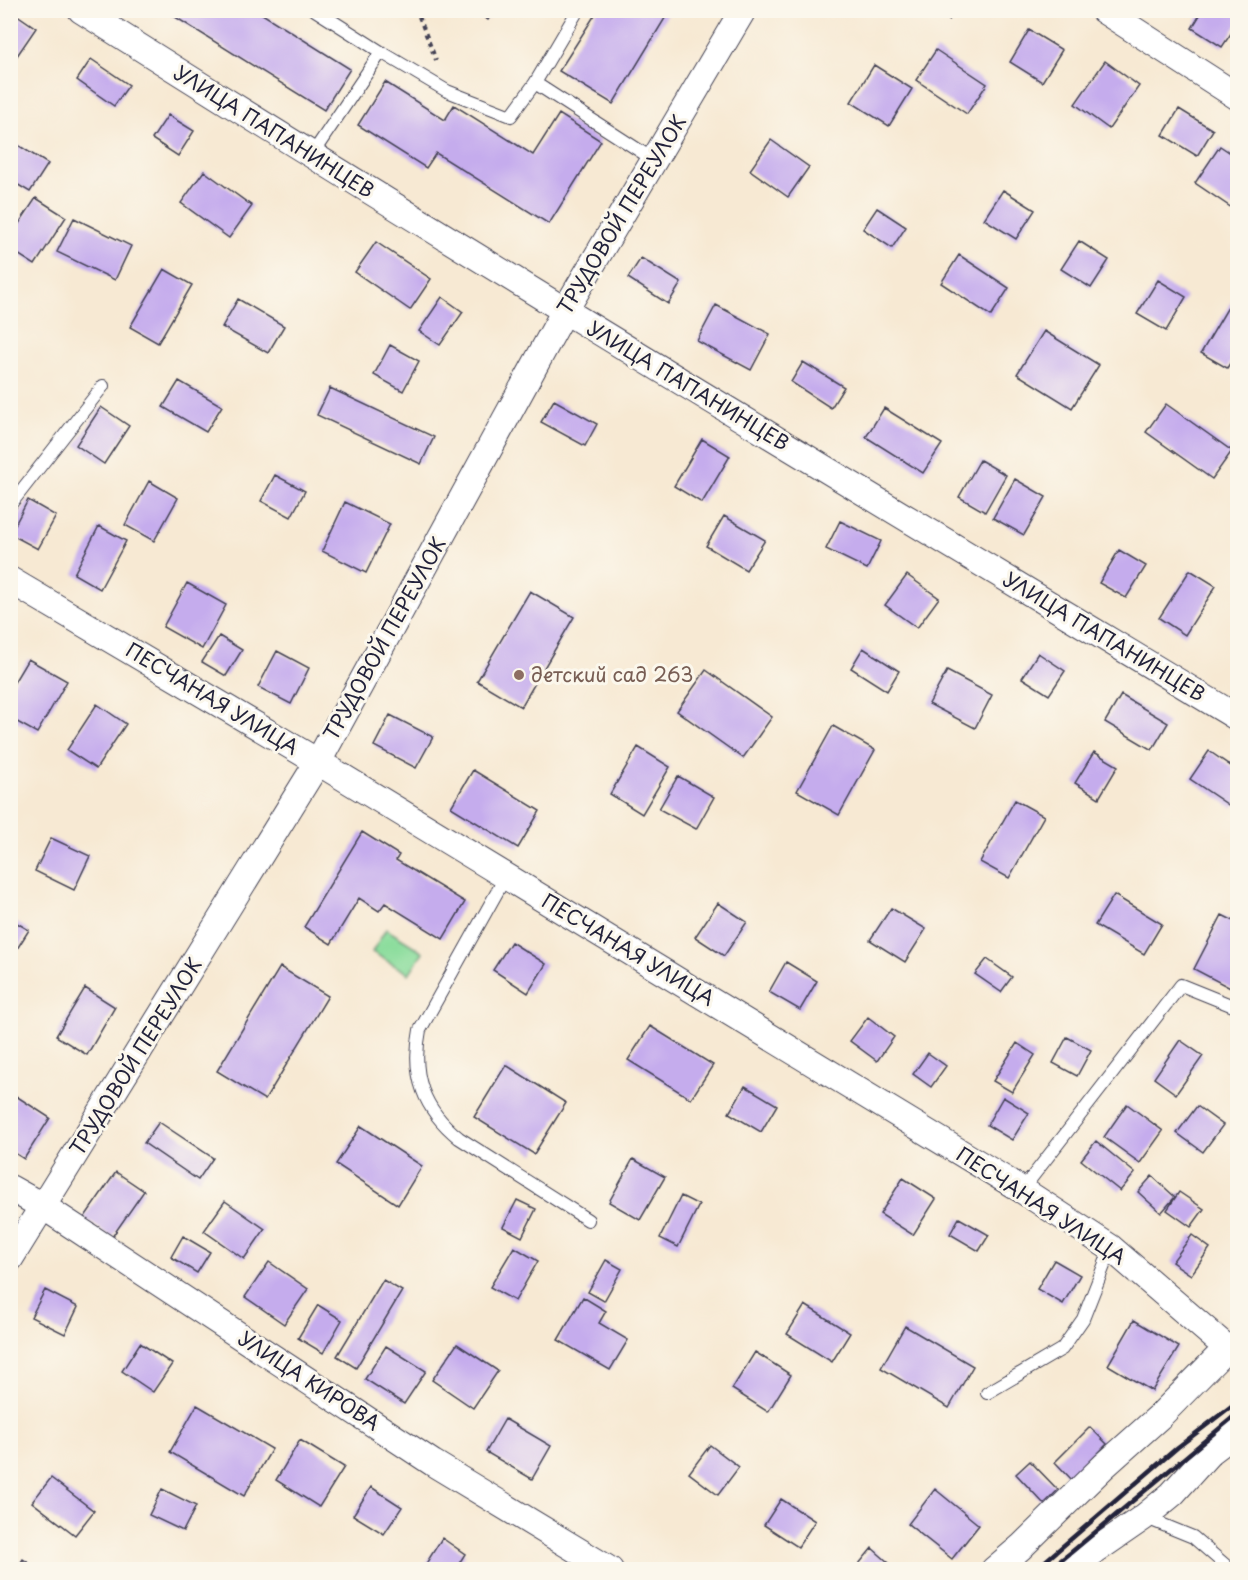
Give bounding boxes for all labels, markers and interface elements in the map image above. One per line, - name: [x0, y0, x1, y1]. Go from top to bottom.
- street label: УЛИЦА ПАПАНИНЦЕВ: [169, 57, 380, 205]
- street label: ТРУДОВОЙ ПЕРЕУЛОК: [549, 109, 693, 320]
- street label: УЛИЦА ПАПАНИНЦЕВ: [582, 313, 795, 457]
- street label: ТРУДОВОЙ ПЕРЕУЛОК: [316, 531, 453, 746]
- street label: УЛИЦА ПАПАНИНЦЕВ: [998, 564, 1211, 708]
- street label: ПЕСЧАНАЯ УЛИЦА: [120, 635, 305, 762]
- place label: детский сад 263: [531, 659, 693, 689]
- marker: детский сад 263: [512, 668, 526, 682]
- street label: ПЕСЧАНАЯ УЛИЦА: [536, 886, 721, 1013]
- street label: ТРУДОВОЙ ПЕРЕУЛОК: [62, 952, 208, 1161]
- street label: ПЕСЧАНАЯ УЛИЦА: [951, 1139, 1132, 1271]
- street label: УЛИЦА КИРОВА: [233, 1323, 386, 1437]

